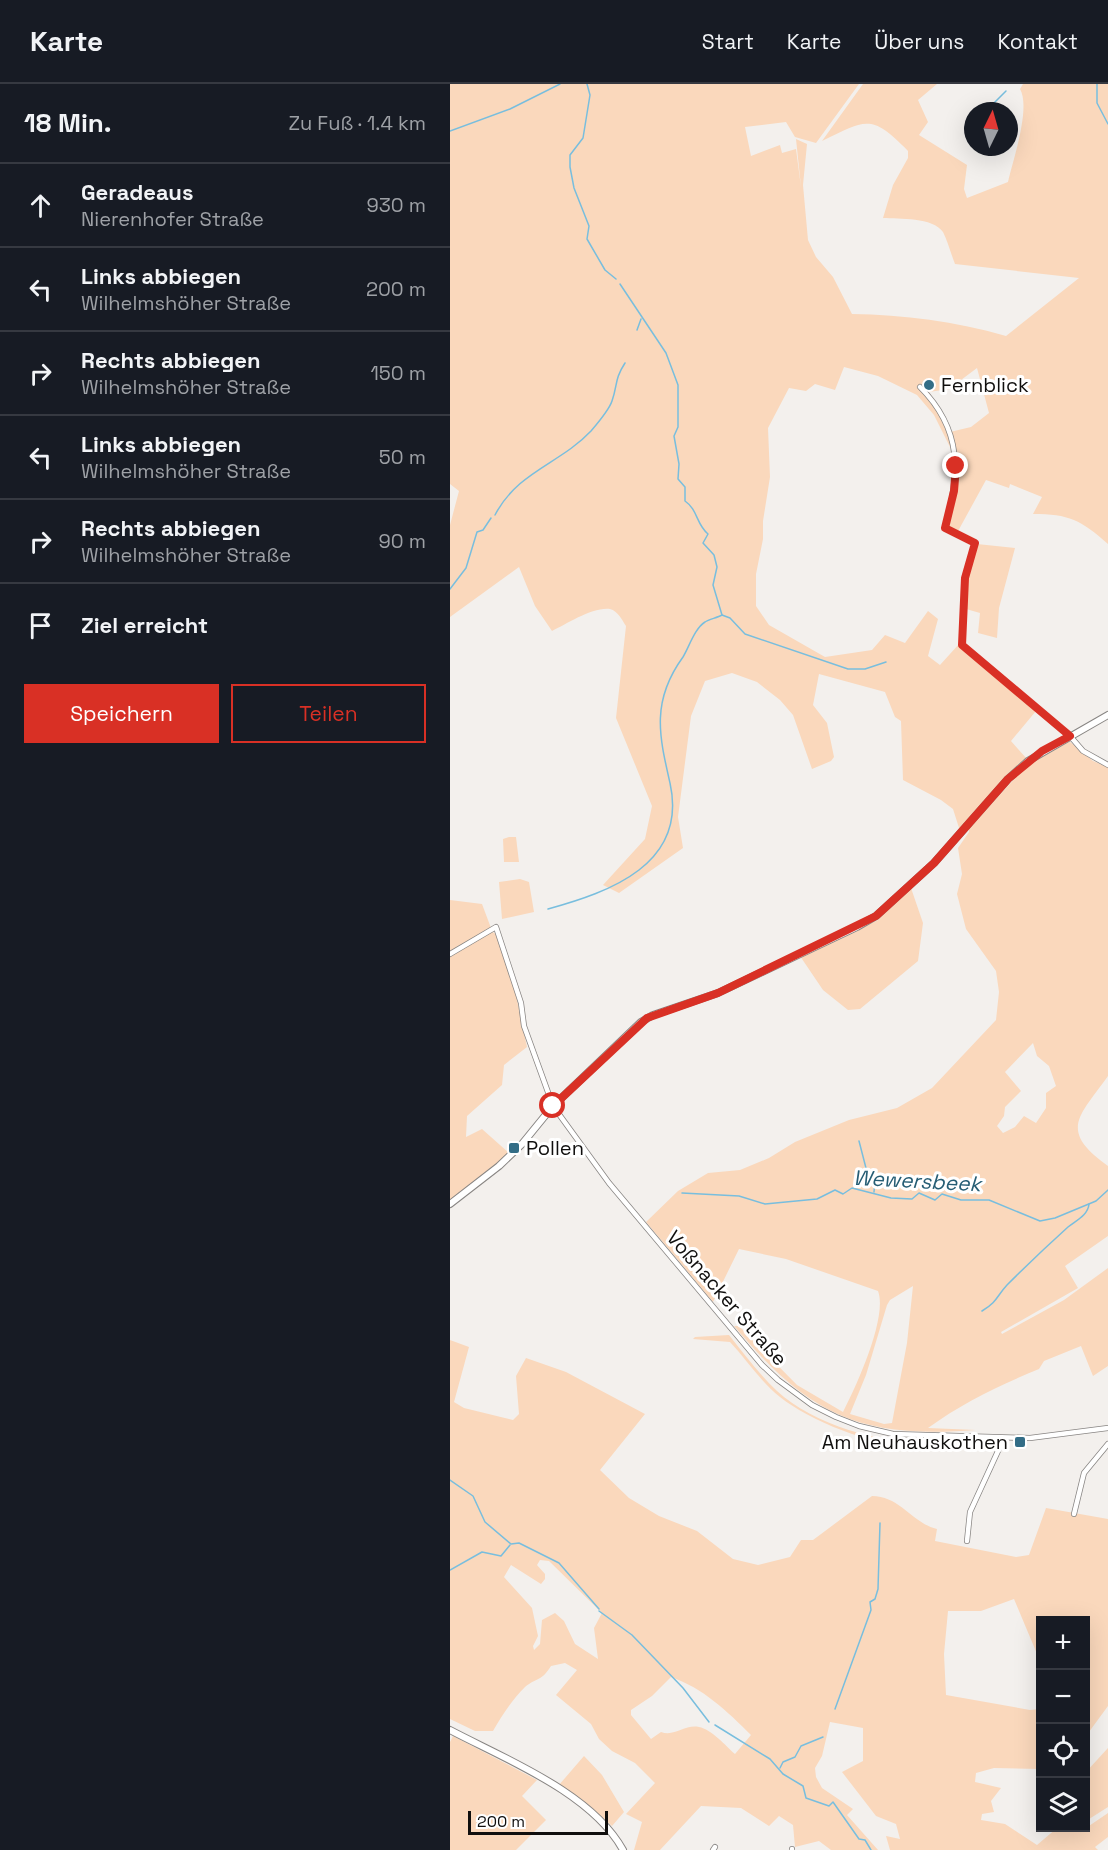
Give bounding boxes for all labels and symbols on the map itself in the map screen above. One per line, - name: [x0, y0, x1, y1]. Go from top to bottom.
- north arrow: [964, 102, 1018, 156]
- place label: Fernblick: [941, 372, 1029, 398]
- marker: Fernblick: [922, 378, 936, 392]
- route end: [942, 452, 968, 478]
- route start: [539, 1092, 565, 1118]
- place label: Pollen: [526, 1135, 584, 1161]
- marker: Pollen: [507, 1141, 521, 1155]
- water label: Wewersbeek: [852, 1164, 984, 1197]
- street label: Voßnacker Straße: [661, 1225, 793, 1371]
- place label: Am Neuhauskothen: [822, 1429, 1008, 1455]
- marker: Am Neuhauskothen: [1013, 1435, 1027, 1449]
- scale bar: [468, 1808, 608, 1836]

